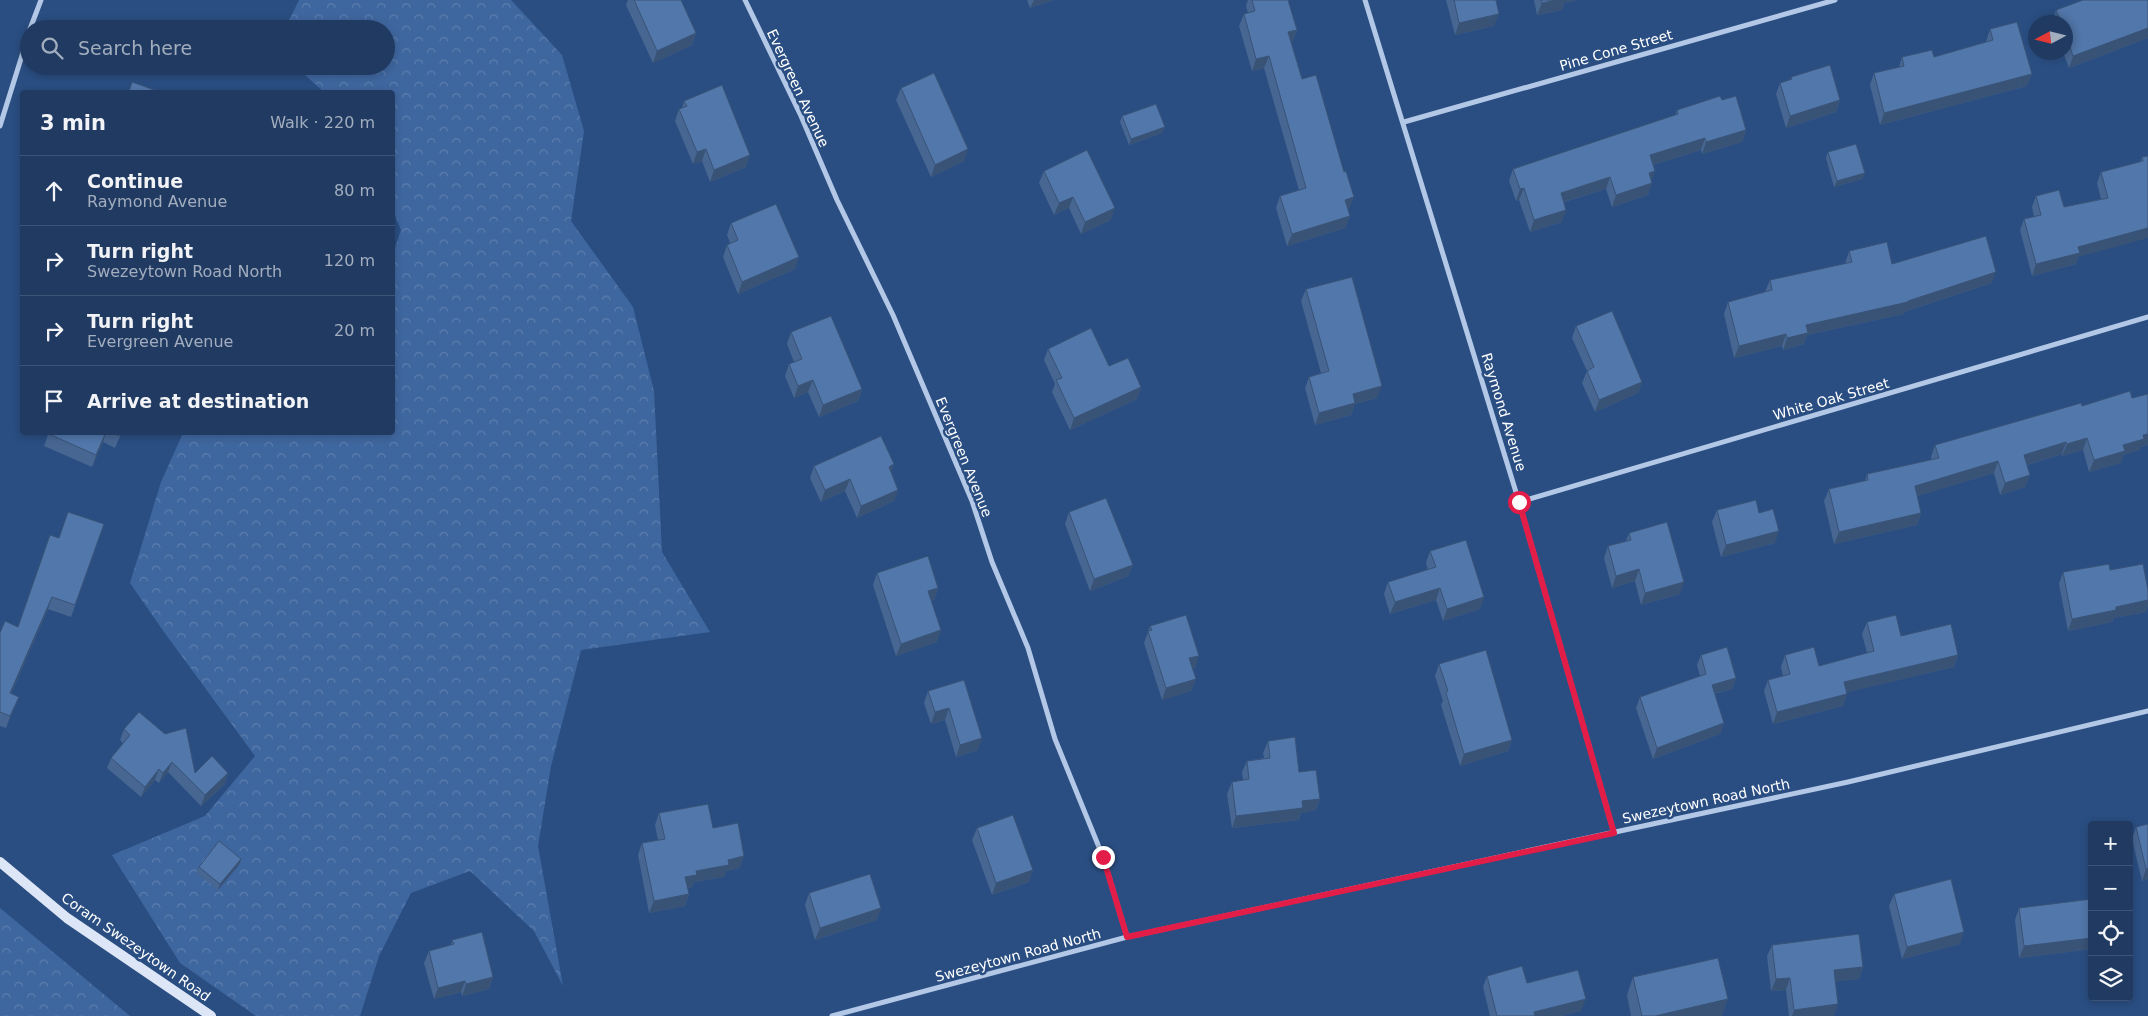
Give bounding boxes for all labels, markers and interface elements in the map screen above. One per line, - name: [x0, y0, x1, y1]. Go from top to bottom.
- north arrow: [2028, 15, 2073, 60]
- search box: [20, 20, 395, 75]
- street label: Pine Cone Street: [1558, 26, 1675, 74]
- street label: Evergreen Avenue: [764, 27, 832, 149]
- icon: search: [38, 34, 66, 62]
- text: Search here: [78, 37, 192, 59]
- text: 3 min: [40, 111, 106, 135]
- text: Walk · 220 m: [270, 113, 375, 132]
- text: Continue: [87, 170, 183, 192]
- icon: ahead: [40, 177, 68, 205]
- text: 80 m: [334, 181, 375, 200]
- text: Raymond Avenue: [87, 192, 227, 211]
- text: Turn right: [87, 240, 193, 262]
- icon: right: [40, 247, 68, 275]
- text: 120 m: [324, 251, 375, 270]
- text: Swezeytown Road North: [87, 262, 282, 281]
- text: Turn right: [87, 310, 193, 332]
- icon: right: [40, 317, 68, 345]
- text: 20 m: [334, 321, 375, 340]
- text: Evergreen Avenue: [87, 332, 233, 351]
- street label: Raymond Avenue: [1478, 351, 1530, 473]
- street label: White Oak Street: [1771, 375, 1891, 423]
- icon: arrive: [40, 387, 68, 415]
- text: Arrive at destination: [87, 390, 309, 412]
- street label: Evergreen Avenue: [933, 395, 995, 519]
- route start: [1508, 491, 1531, 514]
- street label: Swezeytown Road North: [1621, 775, 1791, 827]
- map controls: [2088, 821, 2133, 1001]
- button: +: [2088, 821, 2133, 866]
- route end: [1092, 846, 1115, 869]
- button: −: [2088, 866, 2133, 911]
- street label: Coram Swezeytown Road: [59, 889, 213, 1005]
- button: locate: [2088, 911, 2133, 956]
- street label: Swezeytown Road North: [933, 925, 1103, 985]
- button: layers: [2088, 956, 2133, 1001]

